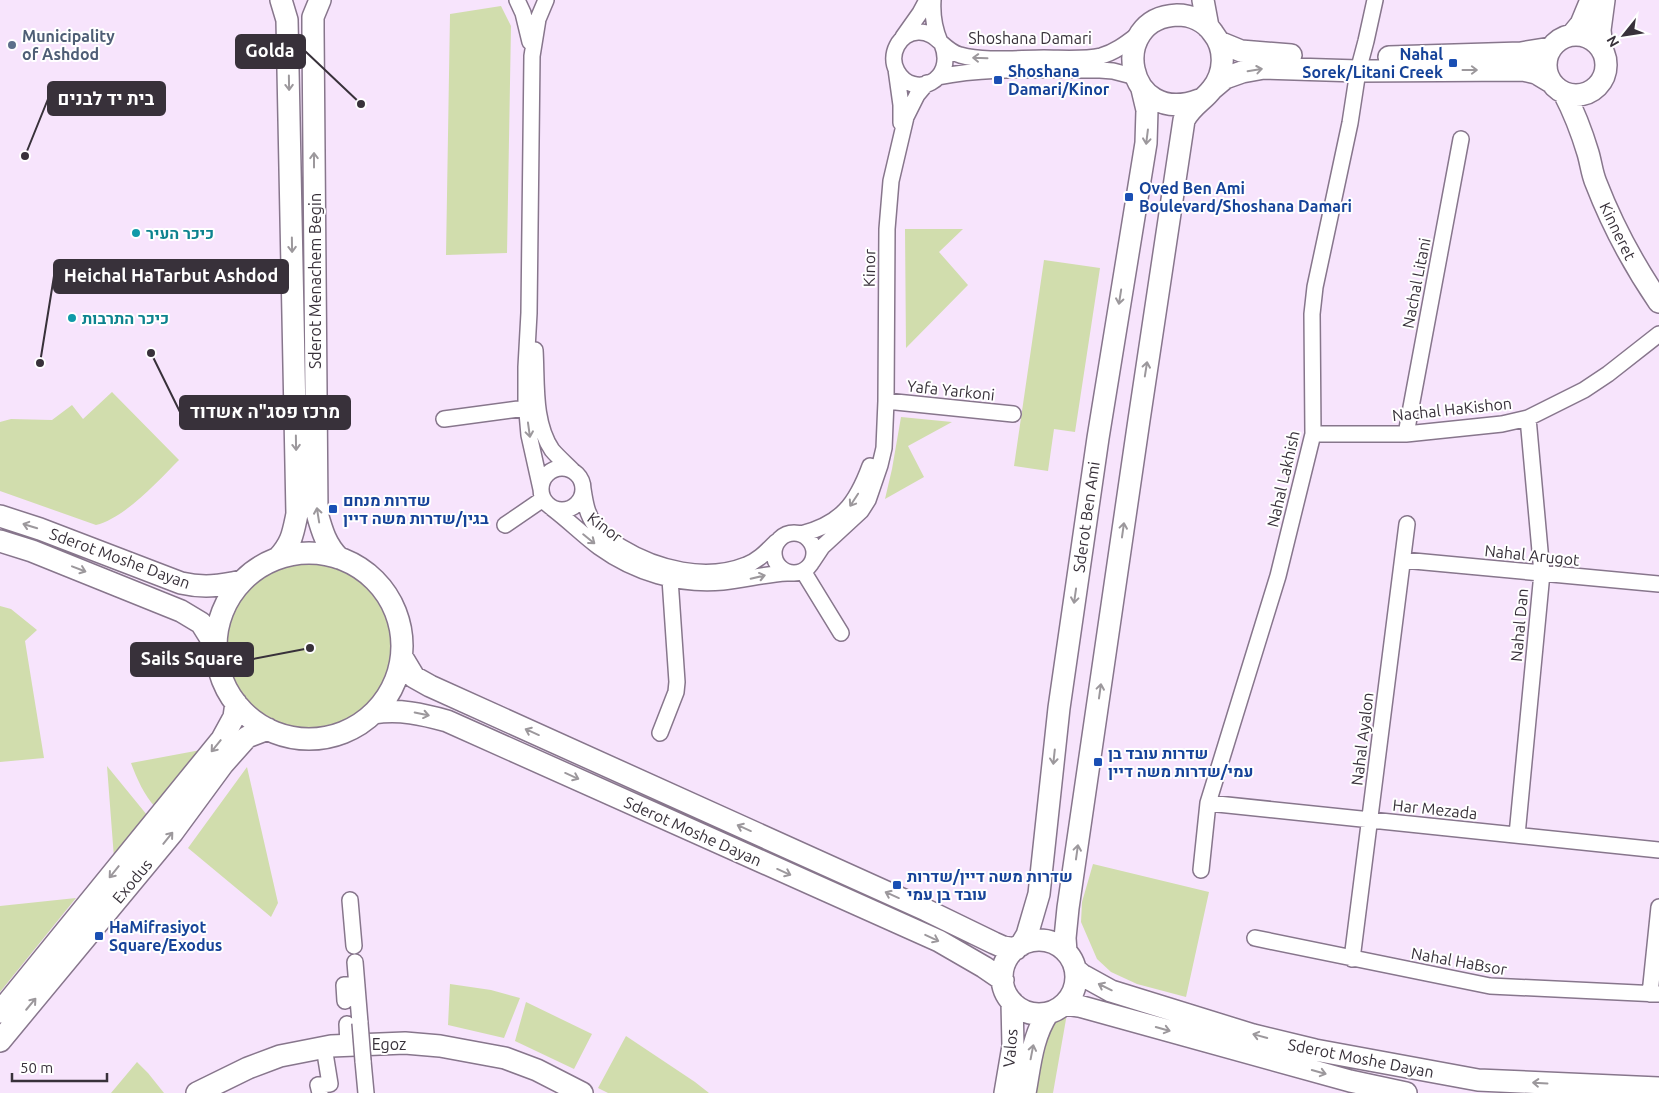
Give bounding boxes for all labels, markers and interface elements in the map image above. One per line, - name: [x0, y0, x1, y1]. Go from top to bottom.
- north arrow: [1599, 10, 1649, 60]
- place label: Municipality of Ashdod: [22, 27, 115, 63]
- street label: Shoshana Damari: [968, 29, 1092, 47]
- text: N: [1603, 33, 1622, 50]
- callout: Golda: [236, 35, 305, 68]
- marker: Municipality of Ashdod: [6, 39, 18, 51]
- text: Golda: [245, 40, 295, 60]
- place label: Nahal Sorek/Litani Creek: [1302, 45, 1443, 81]
- one-way arrow: [972, 53, 988, 62]
- marker: Nahal Sorek/Litani Creek: [1447, 57, 1459, 69]
- place label: Shoshana Damari/Kinor: [1008, 62, 1110, 98]
- one-way arrow: [1246, 64, 1262, 74]
- one-way arrow: [1461, 65, 1477, 75]
- one-way arrow: [284, 74, 294, 91]
- marker: Shoshana Damari/Kinor: [992, 74, 1004, 86]
- callout: בית יד לבנים: [48, 82, 165, 115]
- text: בית יד לבנים: [58, 88, 155, 108]
- one-way arrow: [1142, 128, 1152, 144]
- one-way arrow: [309, 153, 319, 169]
- place label: Oved Ben Ami Boulevard/Shoshana Damari: [1139, 179, 1352, 215]
- marker: Oved Ben Ami Boulevard/Shoshana Damari: [1123, 191, 1135, 203]
- street label: Sderot Menachem Begin: [306, 193, 324, 369]
- street label: Kinneret: [1596, 199, 1640, 264]
- place label: כיכר העיר: [146, 224, 214, 242]
- marker: כיכר העיר: [130, 227, 142, 239]
- street label: Nachal Litani: [1398, 236, 1434, 330]
- one-way arrow: [287, 237, 297, 253]
- street label: Kinor: [860, 249, 878, 287]
- callout: Heichal HaTarbut Ashdod: [54, 260, 288, 293]
- text: Heichal HaTarbut Ashdod: [64, 265, 278, 285]
- one-way arrow: [1115, 289, 1125, 305]
- place label: כיכר התרבות: [82, 309, 169, 327]
- marker: כיכר התרבות: [66, 312, 78, 324]
- one-way arrow: [1142, 362, 1152, 378]
- street label: Yafa Yarkoni: [906, 376, 996, 404]
- street label: Nachal HaKishon: [1391, 394, 1513, 424]
- callout: מרכז פסג"ה אשדוד: [180, 396, 350, 429]
- text: מרכז פסג"ה אשדוד: [190, 401, 340, 421]
- one-way arrow: [524, 421, 534, 437]
- street label: Nahal Lakhish: [1263, 429, 1303, 529]
- one-way arrow: [291, 434, 301, 451]
- street label: Sderot Ben Ami: [1069, 460, 1103, 574]
- place label: שדרות מנחם בגין/שדרות משה דיין: [343, 491, 489, 527]
- one-way arrow: [849, 492, 859, 506]
- marker: שדרות מנחם בגין/שדרות משה דיין: [327, 503, 339, 515]
- one-way arrow: [313, 508, 323, 524]
- street label: Kinor: [584, 508, 626, 546]
- one-way arrow: [22, 520, 38, 530]
- one-way arrow: [1118, 522, 1128, 538]
- street label: Sderot Moshe Dayan: [47, 524, 193, 592]
- one-way arrow: [583, 533, 596, 544]
- street label: Nahal Arugot: [1484, 541, 1581, 569]
- one-way arrow: [71, 565, 86, 574]
- one-way arrow: [750, 572, 766, 581]
- one-way arrow: [1070, 588, 1080, 604]
- street label: Nahal Dan: [1507, 588, 1531, 662]
- callout: Sails Square: [131, 643, 253, 676]
- text: Sails Square: [141, 648, 243, 668]
- one-way arrow: [1095, 683, 1105, 699]
- street label: Nahal Ayalon: [1347, 691, 1377, 787]
- one-way arrow: [413, 710, 429, 720]
- one-way arrow: [525, 726, 540, 736]
- one-way arrow: [211, 739, 222, 752]
- place label: שדרות עובד בן עמי/שדרות משה דיין: [1108, 744, 1254, 780]
- one-way arrow: [1049, 749, 1058, 765]
- marker: שדרות עובד בן עמי/שדרות משה דיין: [1092, 756, 1104, 768]
- one-way arrow: [564, 772, 579, 782]
- street label: Sderot Moshe Dayan: [622, 793, 764, 869]
- street label: Har Mezada: [1392, 796, 1478, 822]
- one-way arrow: [737, 822, 752, 832]
- one-way arrow: [162, 832, 173, 845]
- one-way arrow: [1072, 844, 1082, 860]
- street label: Exodus: [108, 855, 156, 907]
- one-way arrow: [108, 865, 119, 878]
- one-way arrow: [776, 867, 791, 877]
- place label: שדרות משה דיין/שדרות עובד בן עמי: [907, 867, 1073, 903]
- marker: שדרות משה דיין/שדרות עובד בן עמי: [891, 879, 903, 891]
- one-way arrow: [885, 889, 900, 899]
- place label: HaMifrasiyot Square/Exodus: [109, 918, 222, 954]
- marker: HaMifrasiyot Square/Exodus: [93, 930, 105, 942]
- one-way arrow: [924, 934, 939, 943]
- street label: Nahal HaBsor: [1410, 944, 1508, 978]
- one-way arrow: [1098, 982, 1113, 992]
- one-way arrow: [25, 997, 37, 1010]
- one-way arrow: [1154, 1024, 1170, 1034]
- street label: Valos: [999, 1028, 1021, 1068]
- one-way arrow: [1252, 1031, 1268, 1041]
- street label: Egoz: [372, 1035, 406, 1053]
- street label: Sderot Moshe Dayan: [1286, 1035, 1436, 1081]
- one-way arrow: [1028, 1044, 1038, 1060]
- scale bar: [12, 1050, 108, 1082]
- text: 50 m: [20, 1059, 53, 1076]
- one-way arrow: [1311, 1068, 1327, 1078]
- one-way arrow: [1533, 1079, 1549, 1088]

